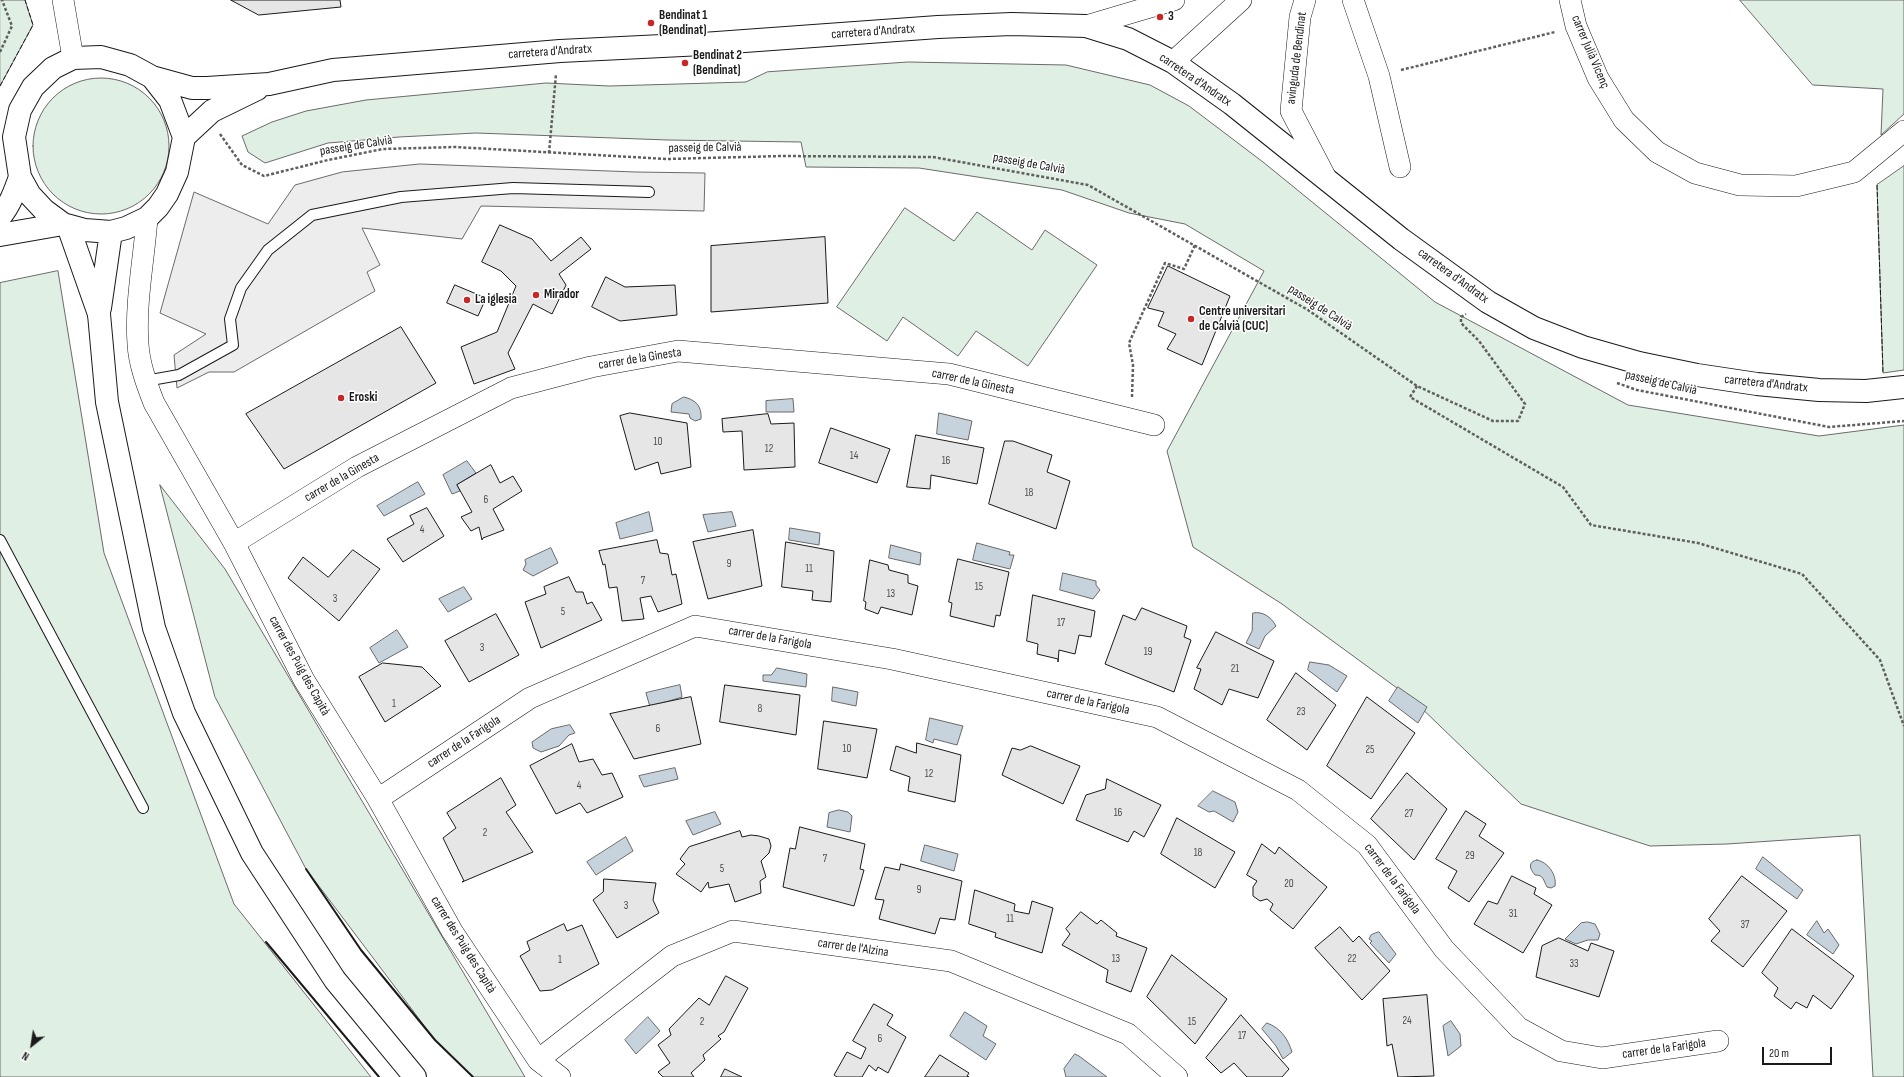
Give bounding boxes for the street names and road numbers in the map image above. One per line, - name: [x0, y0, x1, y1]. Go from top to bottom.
- street label: avinguda de Bendinat: [1284, 11, 1310, 105]
- street label: carrer Julià Vicenç: [1568, 13, 1612, 91]
- street label: carretera d'Andratx: [831, 21, 915, 43]
- street label: carretera d'Andratx: [508, 41, 592, 63]
- street label: carretera d'Andratx: [1156, 50, 1234, 110]
- street label: passeig de Calvià: [319, 133, 393, 159]
- street label: passeig de Calvià: [668, 140, 742, 156]
- street label: passeig de Calvià: [992, 150, 1066, 178]
- street label: carretera d'Andratx: [1415, 245, 1491, 307]
- street label: passeig de Calvià: [1285, 282, 1355, 334]
- street label: carrer de la Ginesta: [597, 345, 683, 373]
- street label: carrer de la Ginesta: [930, 366, 1016, 398]
- street label: passeig de Calvià: [1624, 367, 1698, 399]
- street label: carretera d'Andratx: [1724, 372, 1808, 396]
- street label: carrer de la Ginesta: [302, 450, 382, 506]
- street label: carrer des Puig des Capità: [265, 613, 333, 719]
- street label: carrer de la Farigola: [727, 623, 813, 653]
- street label: carrer de la Farigola: [1045, 686, 1131, 718]
- street label: carrer de la Farigola: [424, 712, 504, 772]
- street label: carrer de la Farigola: [1360, 841, 1424, 917]
- street label: carrer des Puig des Capità: [427, 894, 499, 996]
- street label: carrer de l'Alzina: [817, 935, 889, 961]
- street label: carrer de la Farigola: [1621, 1035, 1707, 1063]

